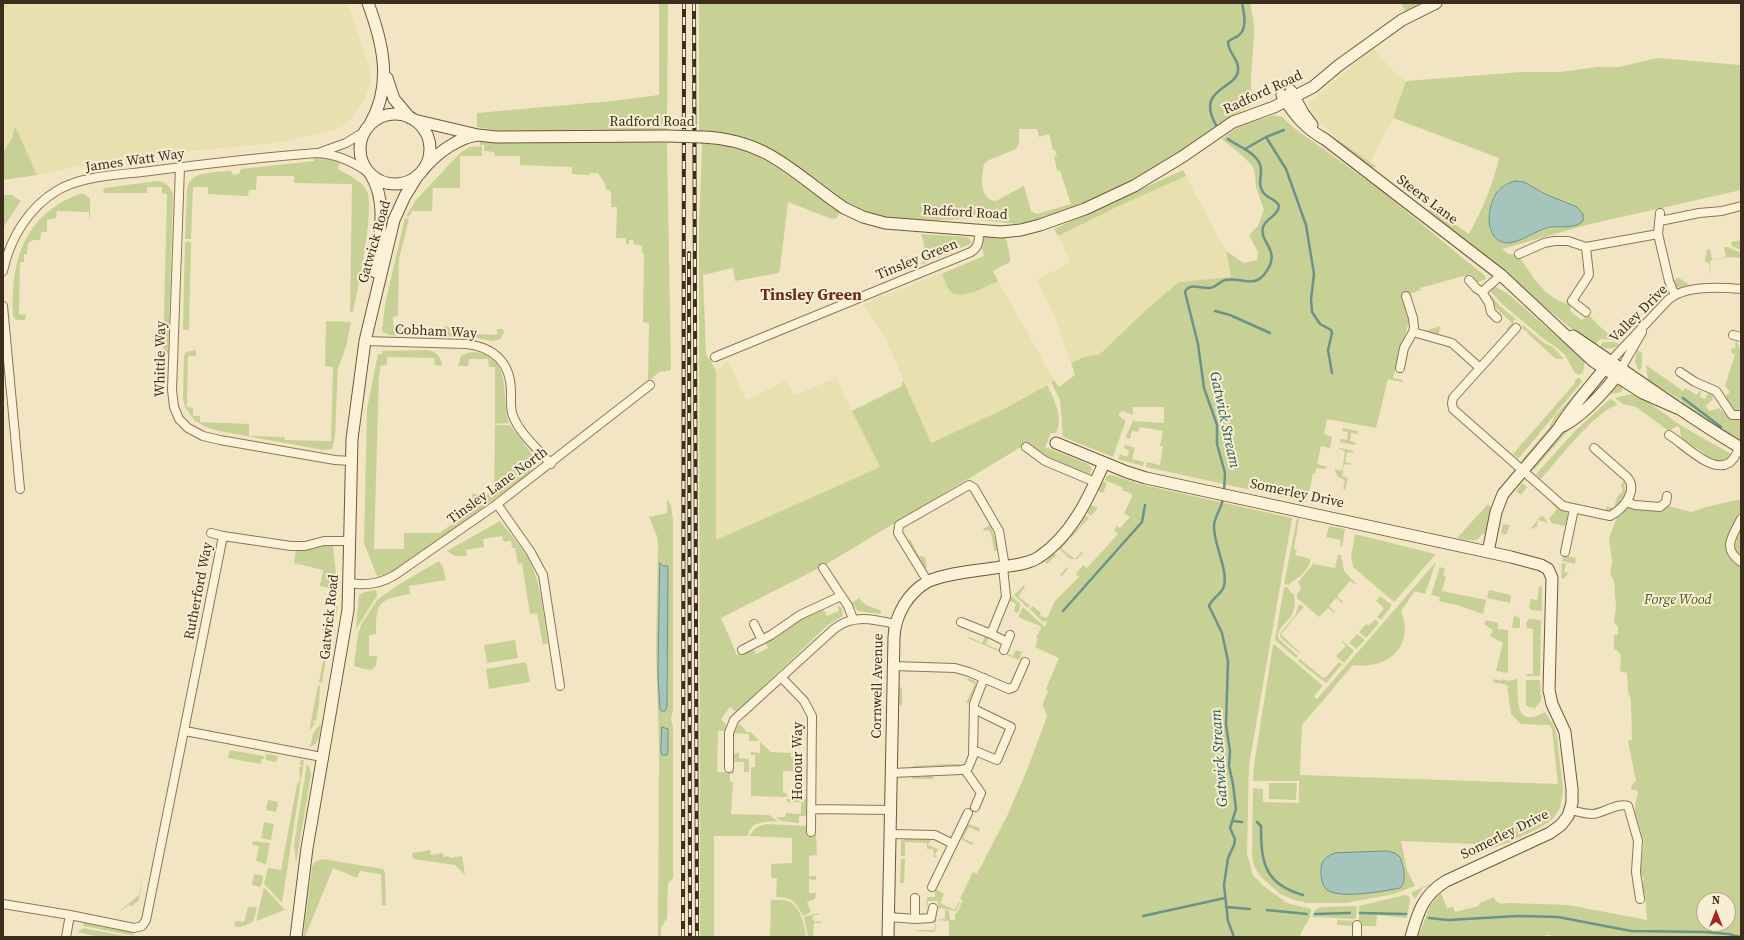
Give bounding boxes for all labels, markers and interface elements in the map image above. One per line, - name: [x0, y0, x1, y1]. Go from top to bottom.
- street label: Radford Road: [1221, 67, 1305, 119]
- street label: Radford Road: [609, 114, 695, 130]
- street label: James Watt Way: [84, 146, 186, 176]
- street label: Steers Lane: [1393, 172, 1461, 228]
- street label: Gatwick Road: [355, 199, 395, 285]
- street label: Radford Road: [922, 202, 1008, 224]
- street label: Tinsley Green: [874, 236, 960, 284]
- street label: Valley Drive: [1607, 282, 1671, 346]
- district label: Tinsley Green: [760, 286, 862, 306]
- street label: Whittle Way: [152, 321, 170, 397]
- street label: Cobham Way: [394, 321, 478, 343]
- water label: Gatwick Stream: [1205, 370, 1243, 470]
- street label: Tinsley Lane North: [445, 444, 551, 528]
- street label: Somerley Drive: [1248, 476, 1346, 512]
- street label: Rutherford Way: [181, 541, 217, 641]
- street label: Gatwick Road: [317, 574, 343, 660]
- park label: Forge Wood: [1644, 592, 1712, 608]
- street label: Cornwell Avenue: [869, 633, 887, 739]
- water label: Gatwick Stream: [1208, 708, 1232, 808]
- street label: Honour Way: [790, 722, 806, 800]
- street label: Somerley Drive: [1458, 806, 1552, 864]
- north arrow: [1696, 892, 1736, 932]
- text: N: [1712, 893, 1720, 908]

